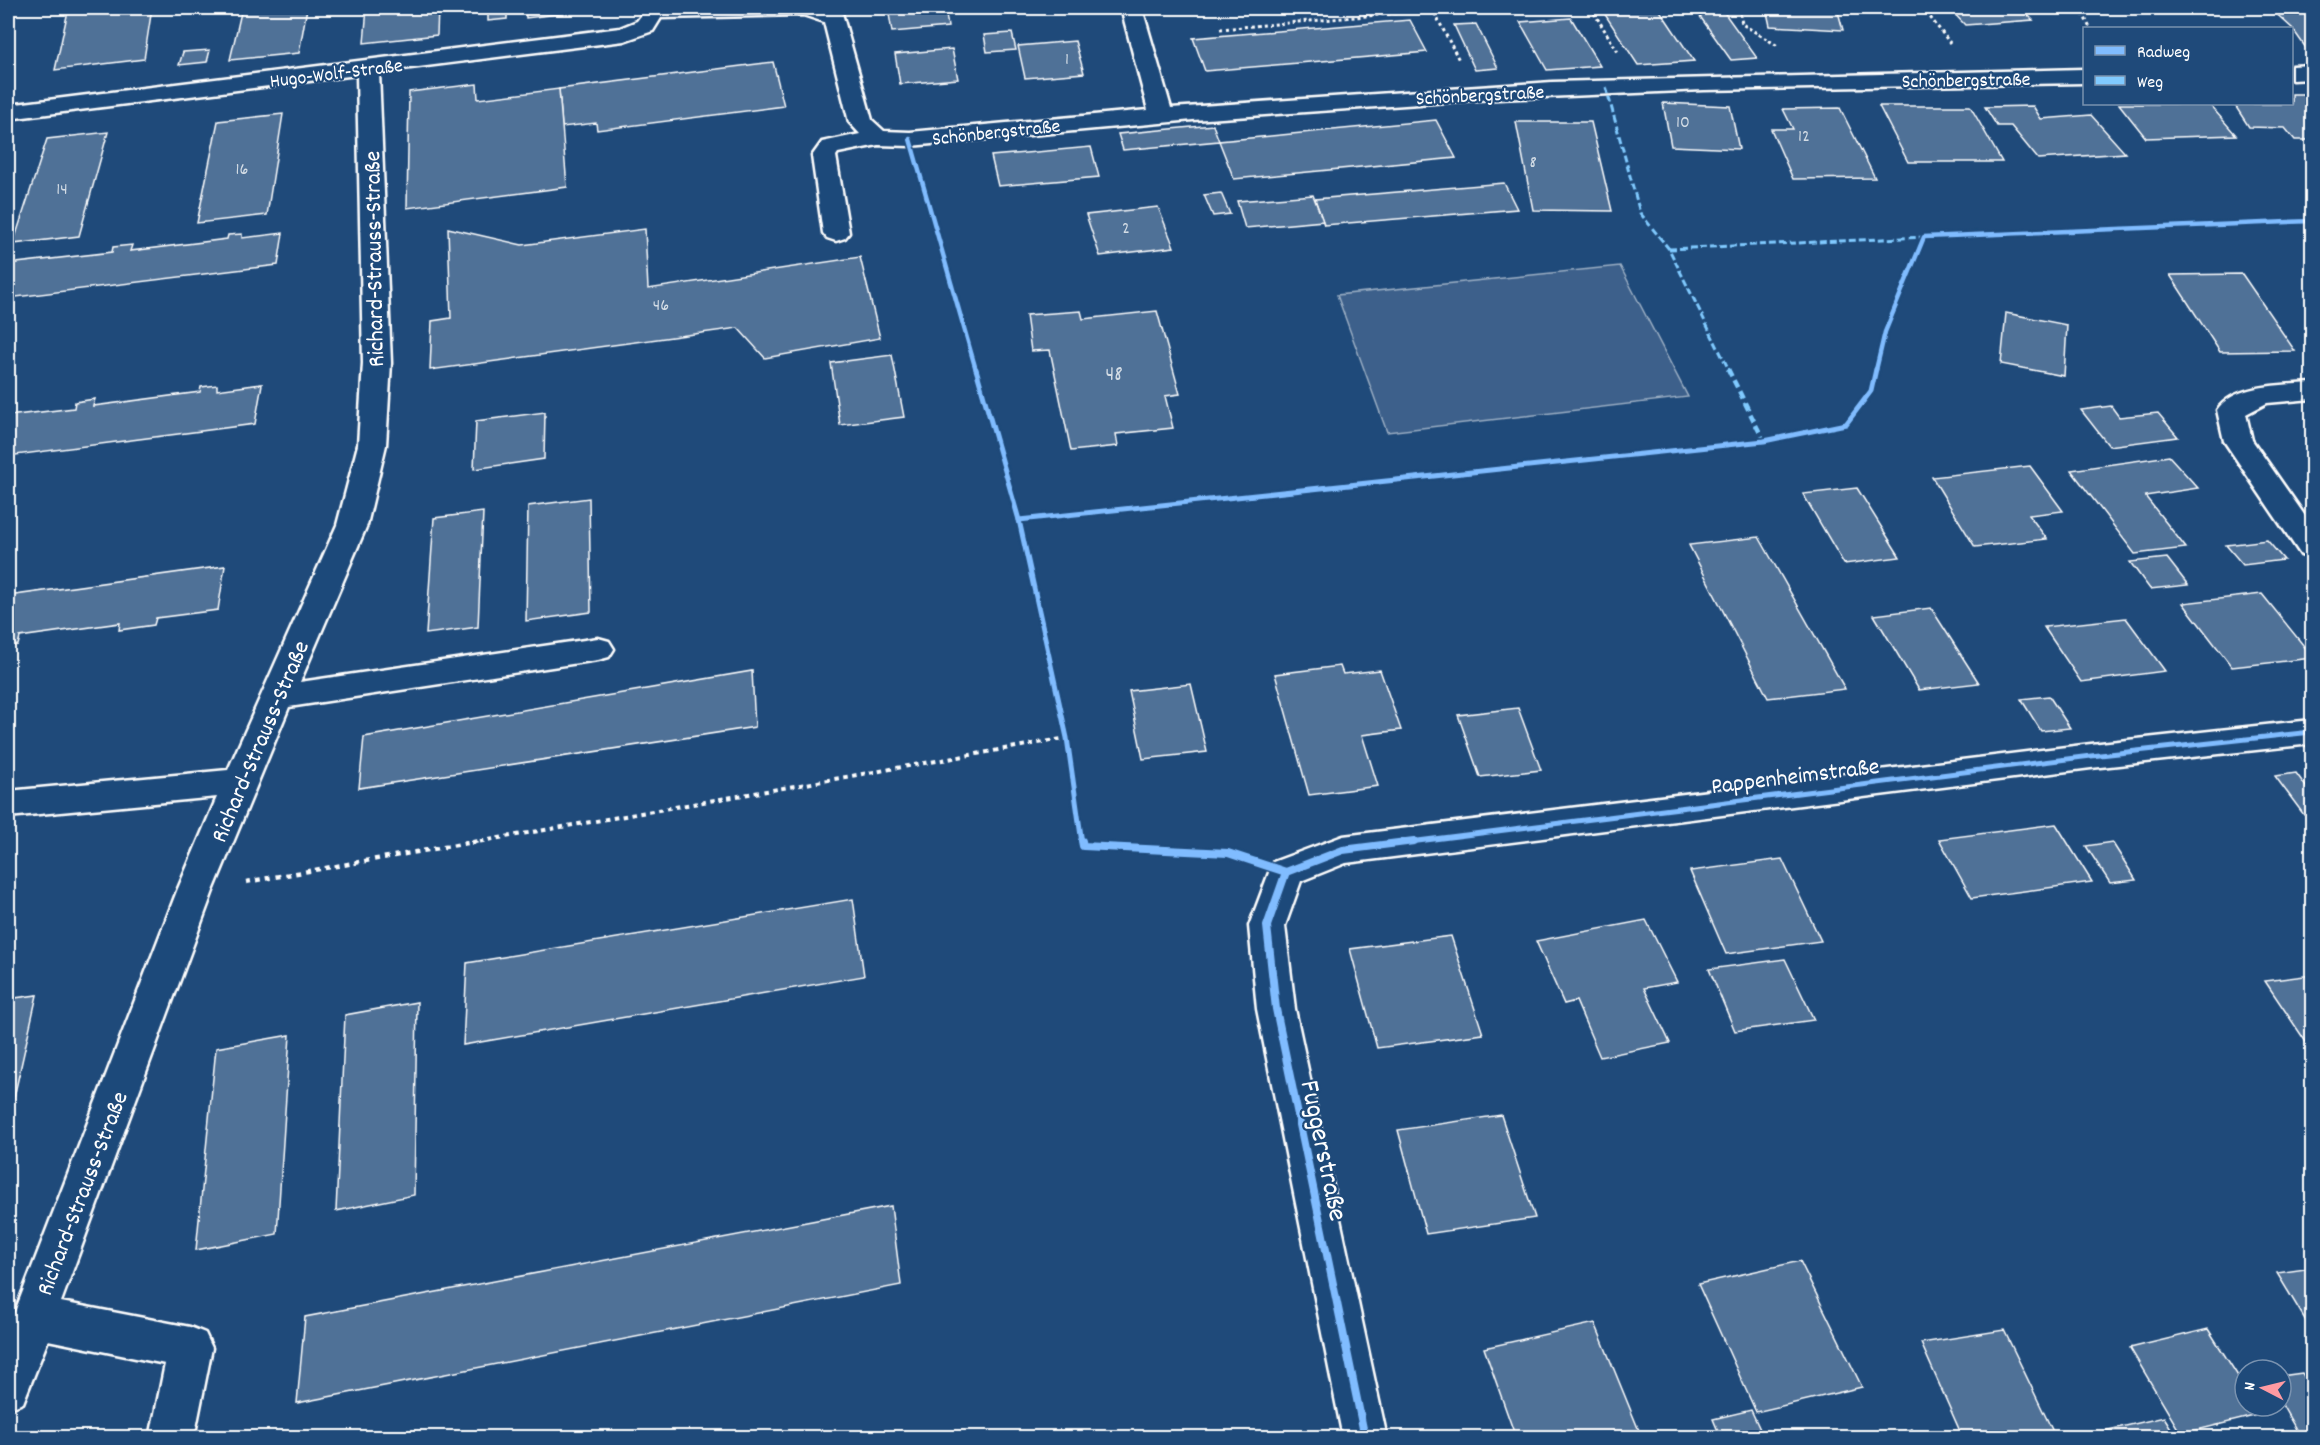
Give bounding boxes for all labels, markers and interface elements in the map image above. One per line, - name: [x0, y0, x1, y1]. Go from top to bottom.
- legend: [2083, 27, 2293, 105]
- text: Radweg: [2137, 41, 2190, 66]
- house number: 1: [1065, 48, 1069, 73]
- street label: Hugo-Wolf-Straße: [268, 53, 405, 97]
- street label: Schönbergstraße: [1901, 67, 2031, 97]
- text: Weg: [2137, 71, 2163, 96]
- street label: Schönbergstraße: [1415, 80, 1545, 114]
- house number: 10: [1676, 111, 1690, 136]
- street label: Schönbergstraße: [931, 113, 1062, 155]
- house number: 12: [1798, 125, 1810, 150]
- street label: Richard-Strauss-Straße: [357, 151, 395, 367]
- house number: 8: [1529, 151, 1537, 176]
- house number: 16: [236, 158, 248, 183]
- house number: 14: [56, 178, 68, 203]
- house number: 2: [1122, 217, 1130, 242]
- house number: 46: [653, 294, 669, 319]
- house number: 48: [1105, 361, 1123, 391]
- street label: Richard-Strauss-Straße: [204, 636, 320, 848]
- street label: Pappenheimstraße: [1709, 751, 1882, 805]
- street label: Fuggerstraße: [1287, 1077, 1356, 1225]
- street label: Richard-Strauss-Straße: [29, 1087, 138, 1301]
- north arrow: [2233, 1358, 2293, 1418]
- text: N: [2239, 1381, 2263, 1392]

